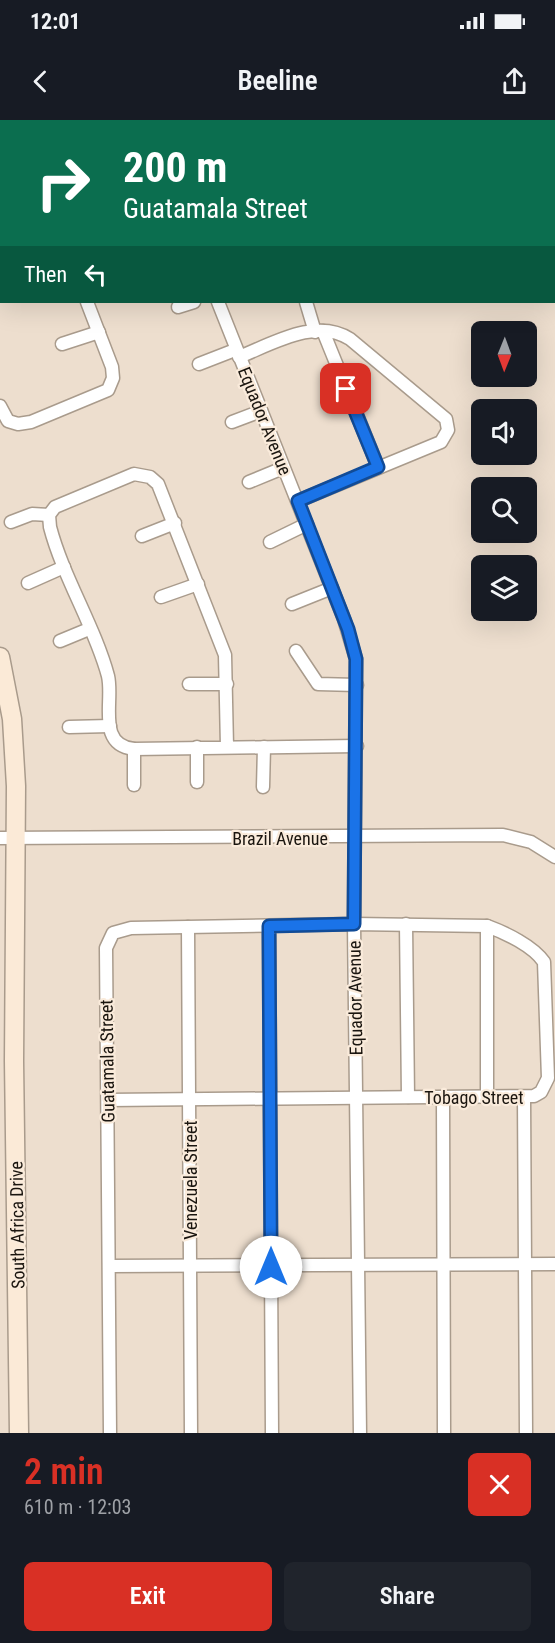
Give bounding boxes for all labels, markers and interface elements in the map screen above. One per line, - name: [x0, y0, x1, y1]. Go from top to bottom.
- text: 12:01: [30, 9, 81, 34]
- icon: back: [24, 65, 57, 98]
- text: Beeline: [237, 65, 318, 97]
- icon: share: [498, 65, 531, 98]
- text: 200 m: [123, 143, 228, 192]
- icon: right: [24, 144, 102, 222]
- text: Guatamala Street: [123, 193, 308, 225]
- icon: left: [79, 258, 112, 291]
- text: Then: [24, 262, 67, 287]
- north arrow: [471, 321, 537, 387]
- map controls: [471, 321, 537, 621]
- pin: [320, 363, 371, 414]
- street label: Equador Avenue: [234, 364, 296, 478]
- icon: arrive: [329, 372, 362, 405]
- button: sound: [471, 399, 537, 465]
- button: search: [471, 477, 537, 543]
- button: layers: [471, 555, 537, 621]
- street label: Brazil Avenue: [232, 828, 328, 849]
- street label: Equador Avenue: [344, 941, 366, 1055]
- street label: Guatamala Street: [95, 999, 119, 1123]
- street label: Tobago Street: [424, 1087, 524, 1108]
- street label: Venezuela Street: [180, 1120, 201, 1240]
- street label: South Africa Drive: [5, 1161, 29, 1289]
- position arrow: [239, 1235, 303, 1299]
- text: 2 min: [24, 1451, 104, 1493]
- button: close: [468, 1453, 531, 1516]
- text: 610 m · 12:03: [24, 1495, 131, 1519]
- button: Exit: [24, 1562, 272, 1631]
- button: Share: [284, 1562, 531, 1631]

